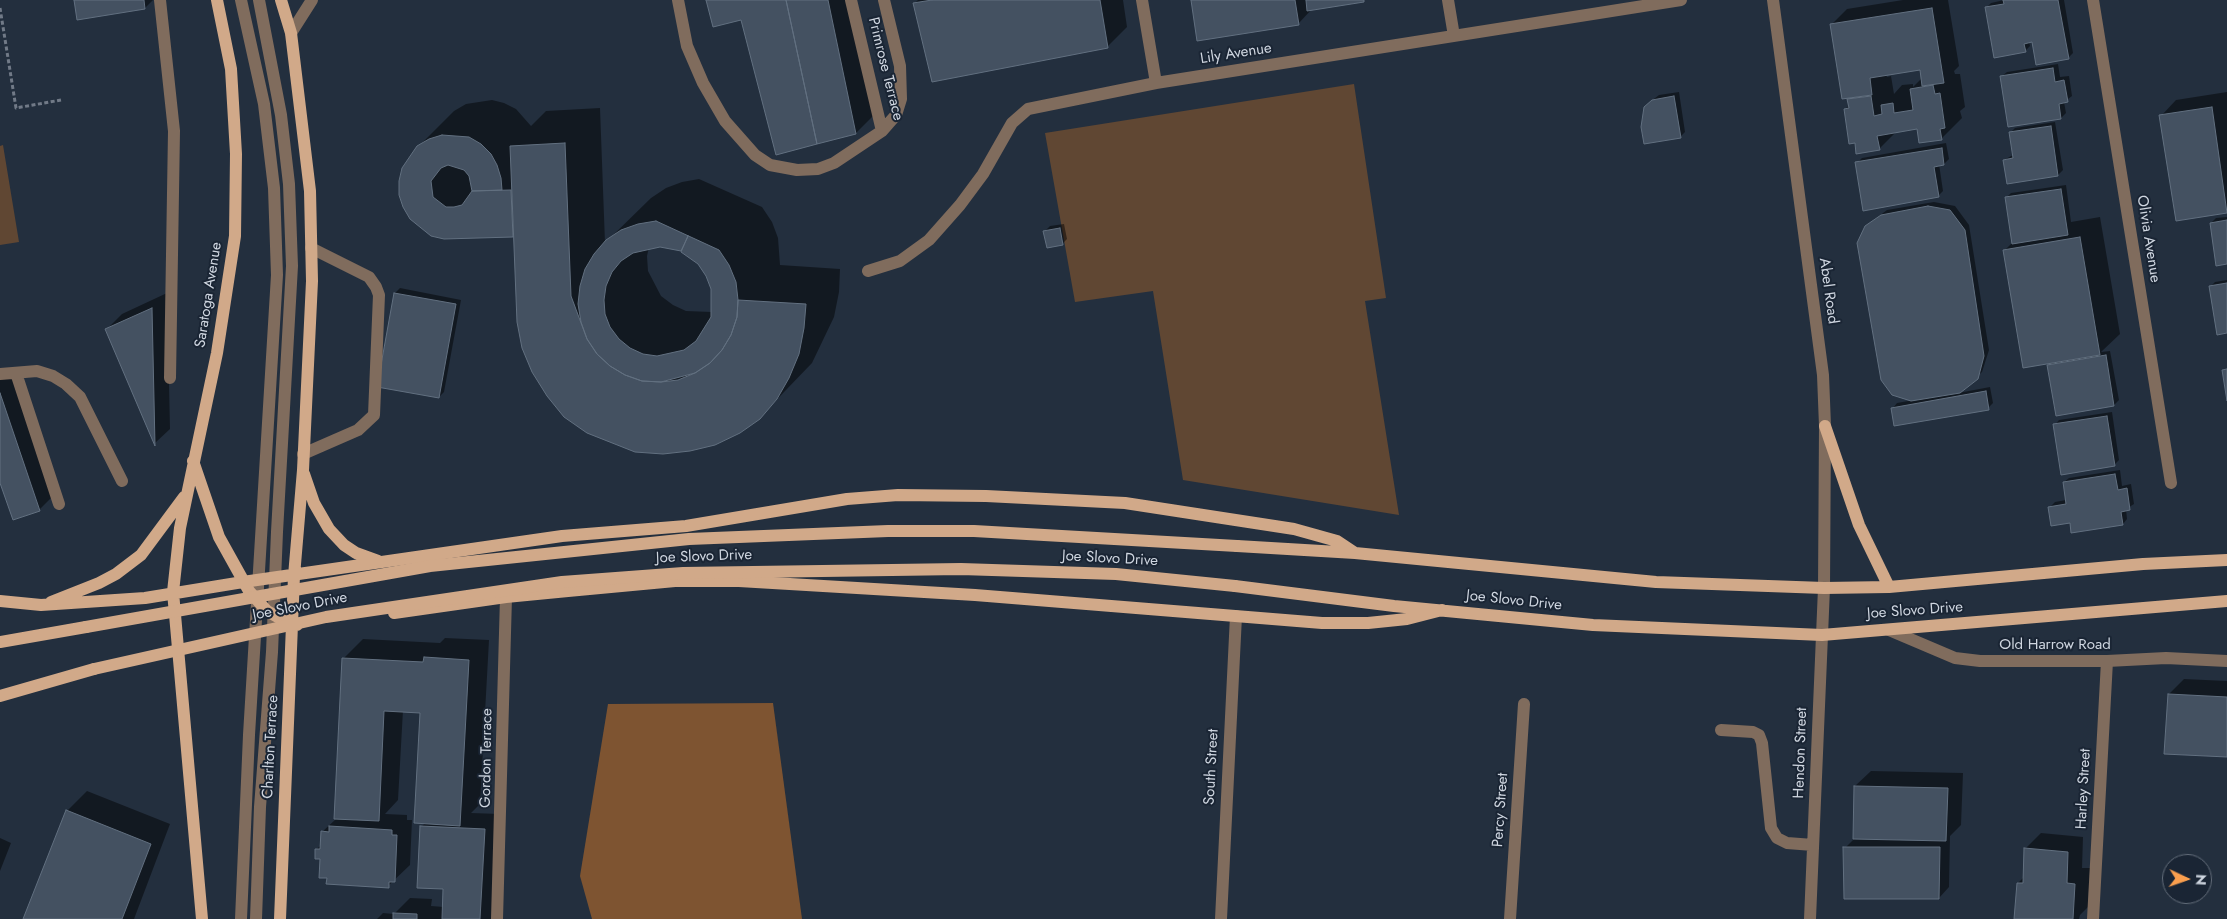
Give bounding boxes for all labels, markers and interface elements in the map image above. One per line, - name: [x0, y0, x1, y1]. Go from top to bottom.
- street label: Primrose Terrace: [863, 16, 907, 122]
- street label: Lily Avenue: [1199, 39, 1273, 69]
- street label: Olivia Avenue: [2132, 194, 2164, 284]
- street label: Saratoga Avenue: [192, 241, 226, 349]
- street label: Abel Road: [1814, 257, 1842, 325]
- street label: Joe Slovo Drive: [656, 546, 752, 568]
- street label: Joe Slovo Drive: [1062, 547, 1158, 571]
- street label: Joe Slovo Drive: [1465, 587, 1563, 615]
- street label: Joe Slovo Drive: [251, 589, 349, 625]
- street label: Joe Slovo Drive: [1866, 599, 1964, 623]
- street label: Old Harrow Road: [1999, 636, 2111, 654]
- street label: Charlton Terrace: [259, 695, 283, 799]
- street label: Hendon Street: [1790, 707, 1812, 799]
- street label: Gordon Terrace: [477, 708, 497, 808]
- street label: South Street: [1201, 729, 1223, 805]
- street label: Harley Street: [2073, 748, 2095, 830]
- street label: Percy Street: [1489, 772, 1513, 848]
- north arrow: [2162, 854, 2212, 904]
- text: N: [2191, 874, 2211, 886]

